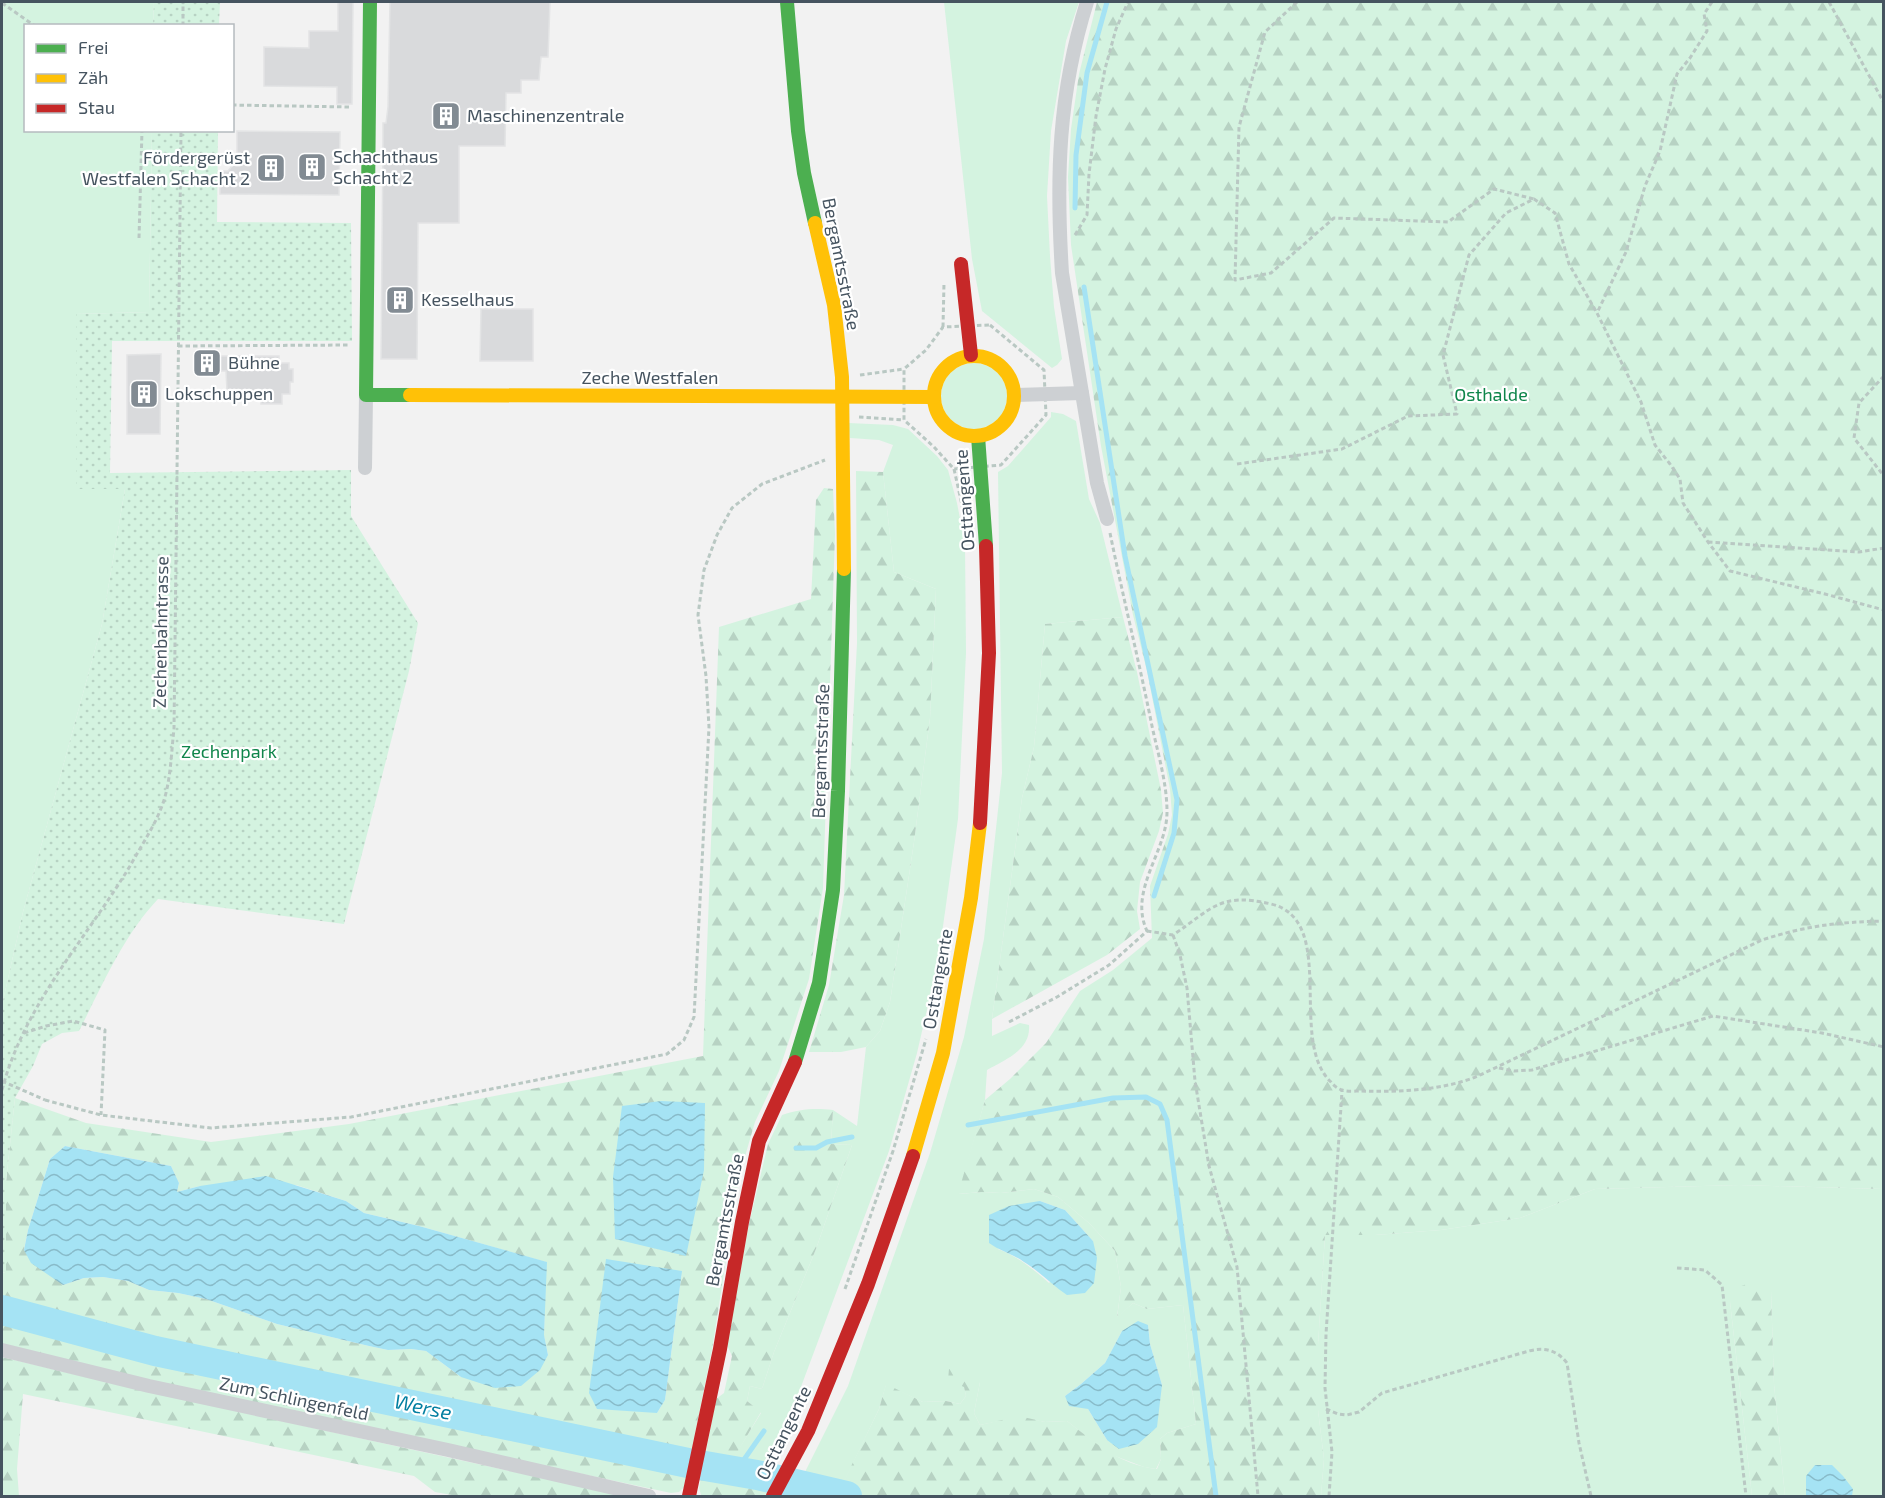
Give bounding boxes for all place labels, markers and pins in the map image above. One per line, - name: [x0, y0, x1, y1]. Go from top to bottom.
- building icon: Maschinenzentrale: [430, 100, 462, 132]
- place label: Maschinenzentrale: [467, 104, 624, 126]
- place label: Schachthaus Schacht 2: [333, 145, 438, 188]
- place label: Fördergerüst Westfalen Schacht 2: [82, 146, 250, 189]
- building icon: Schachthaus Schacht 2: [296, 151, 328, 183]
- building icon: Fördergerüst Westfalen Schacht 2: [255, 152, 287, 184]
- building icon: Kesselhaus: [384, 284, 416, 316]
- place label: Kesselhaus: [421, 288, 514, 310]
- building icon: Bühne: [191, 347, 223, 379]
- place label: Bühne: [228, 351, 280, 373]
- building icon: Lokschuppen: [128, 378, 160, 410]
- place label: Lokschuppen: [165, 382, 273, 404]

